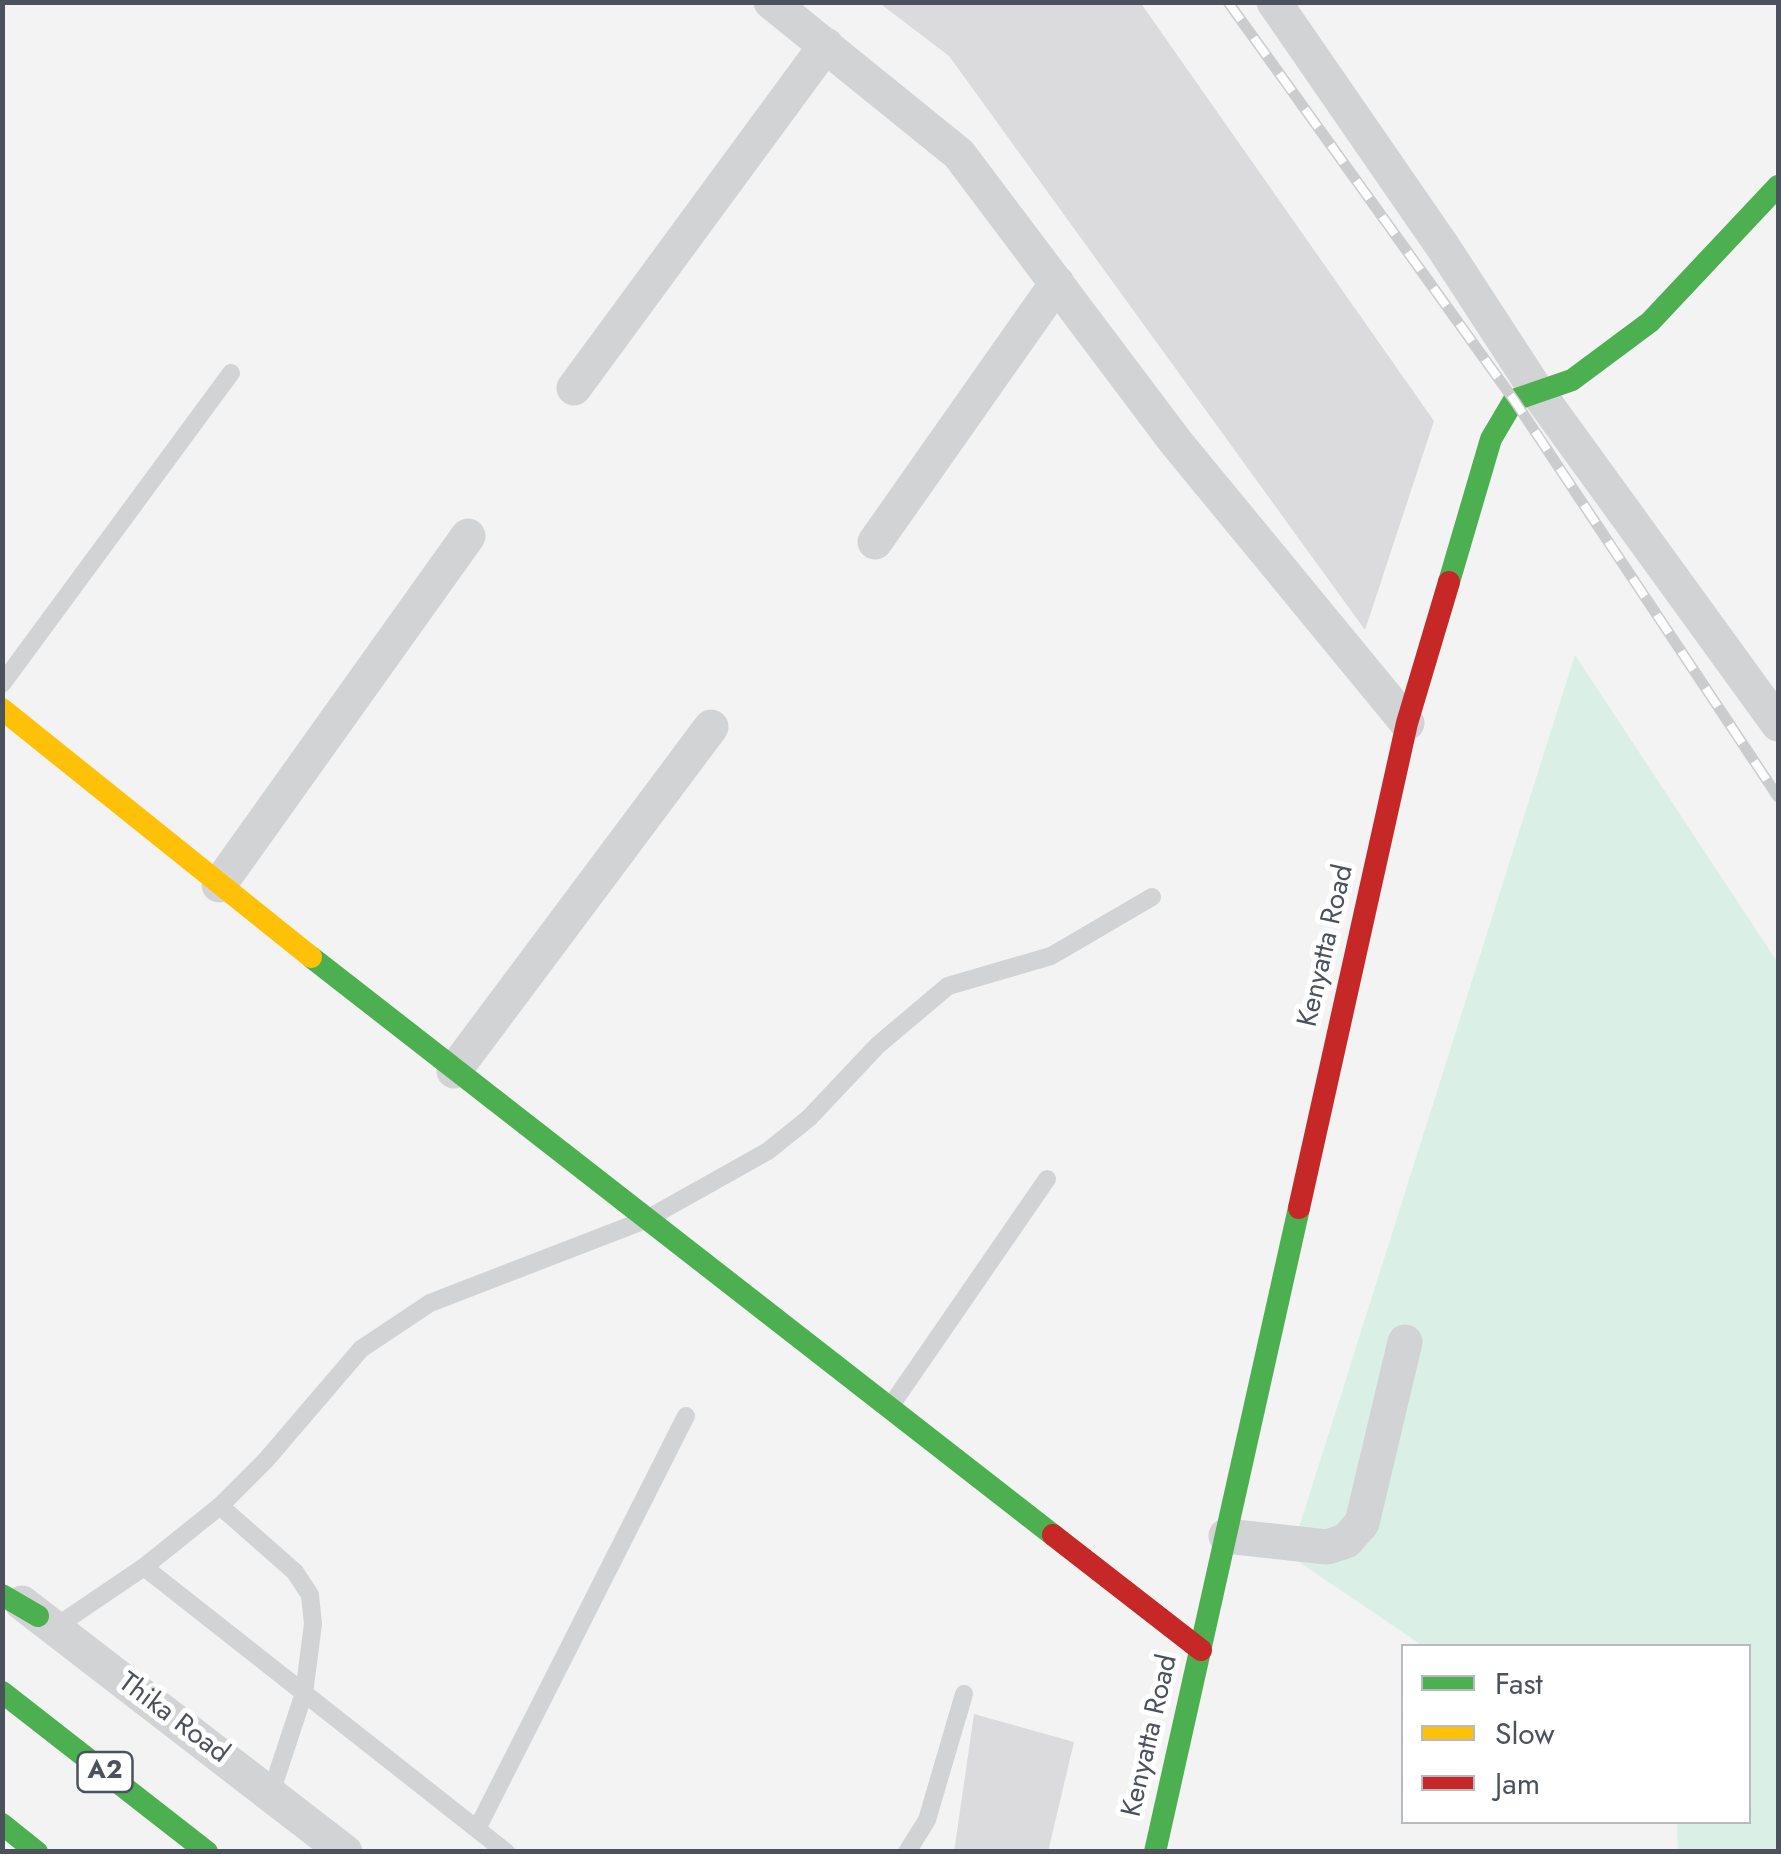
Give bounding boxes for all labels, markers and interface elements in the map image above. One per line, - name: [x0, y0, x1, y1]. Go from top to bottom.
- street label: Kenyatta Road: [1292, 862, 1362, 1030]
- legend: [1401, 1644, 1751, 1824]
- street label: Kenyatta Road: [1116, 1652, 1186, 1820]
- text: Fast: [1495, 1662, 1543, 1705]
- street label: Thika Road: [111, 1667, 235, 1771]
- text: Slow: [1495, 1712, 1555, 1755]
- road number: A2: [78, 1752, 132, 1792]
- text: Jam: [1495, 1762, 1540, 1805]

